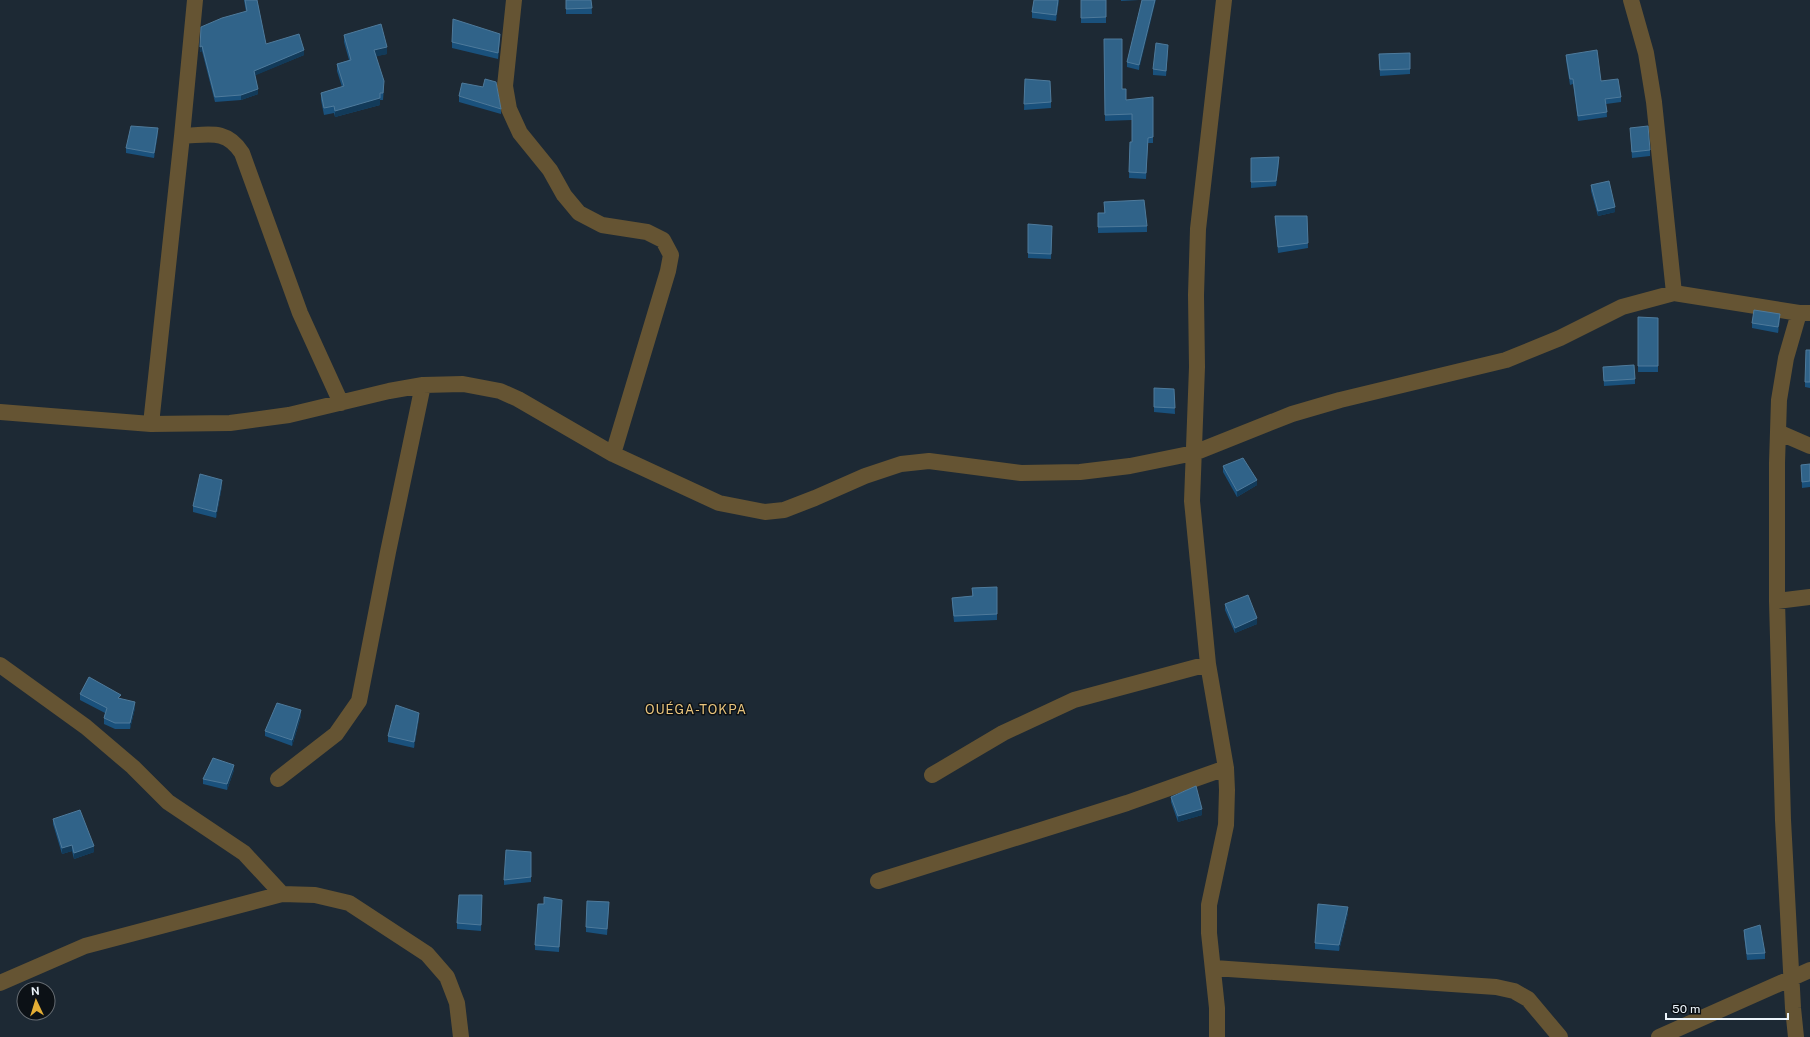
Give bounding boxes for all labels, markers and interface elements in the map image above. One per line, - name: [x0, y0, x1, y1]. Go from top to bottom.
- district label: OUÉGA-TOKPA: [645, 701, 747, 717]
- north arrow: [16, 981, 56, 1021]
- text: N: [31, 985, 40, 997]
- scale bar: [1666, 995, 1788, 1021]
- text: 50 m: [1672, 1002, 1700, 1016]

